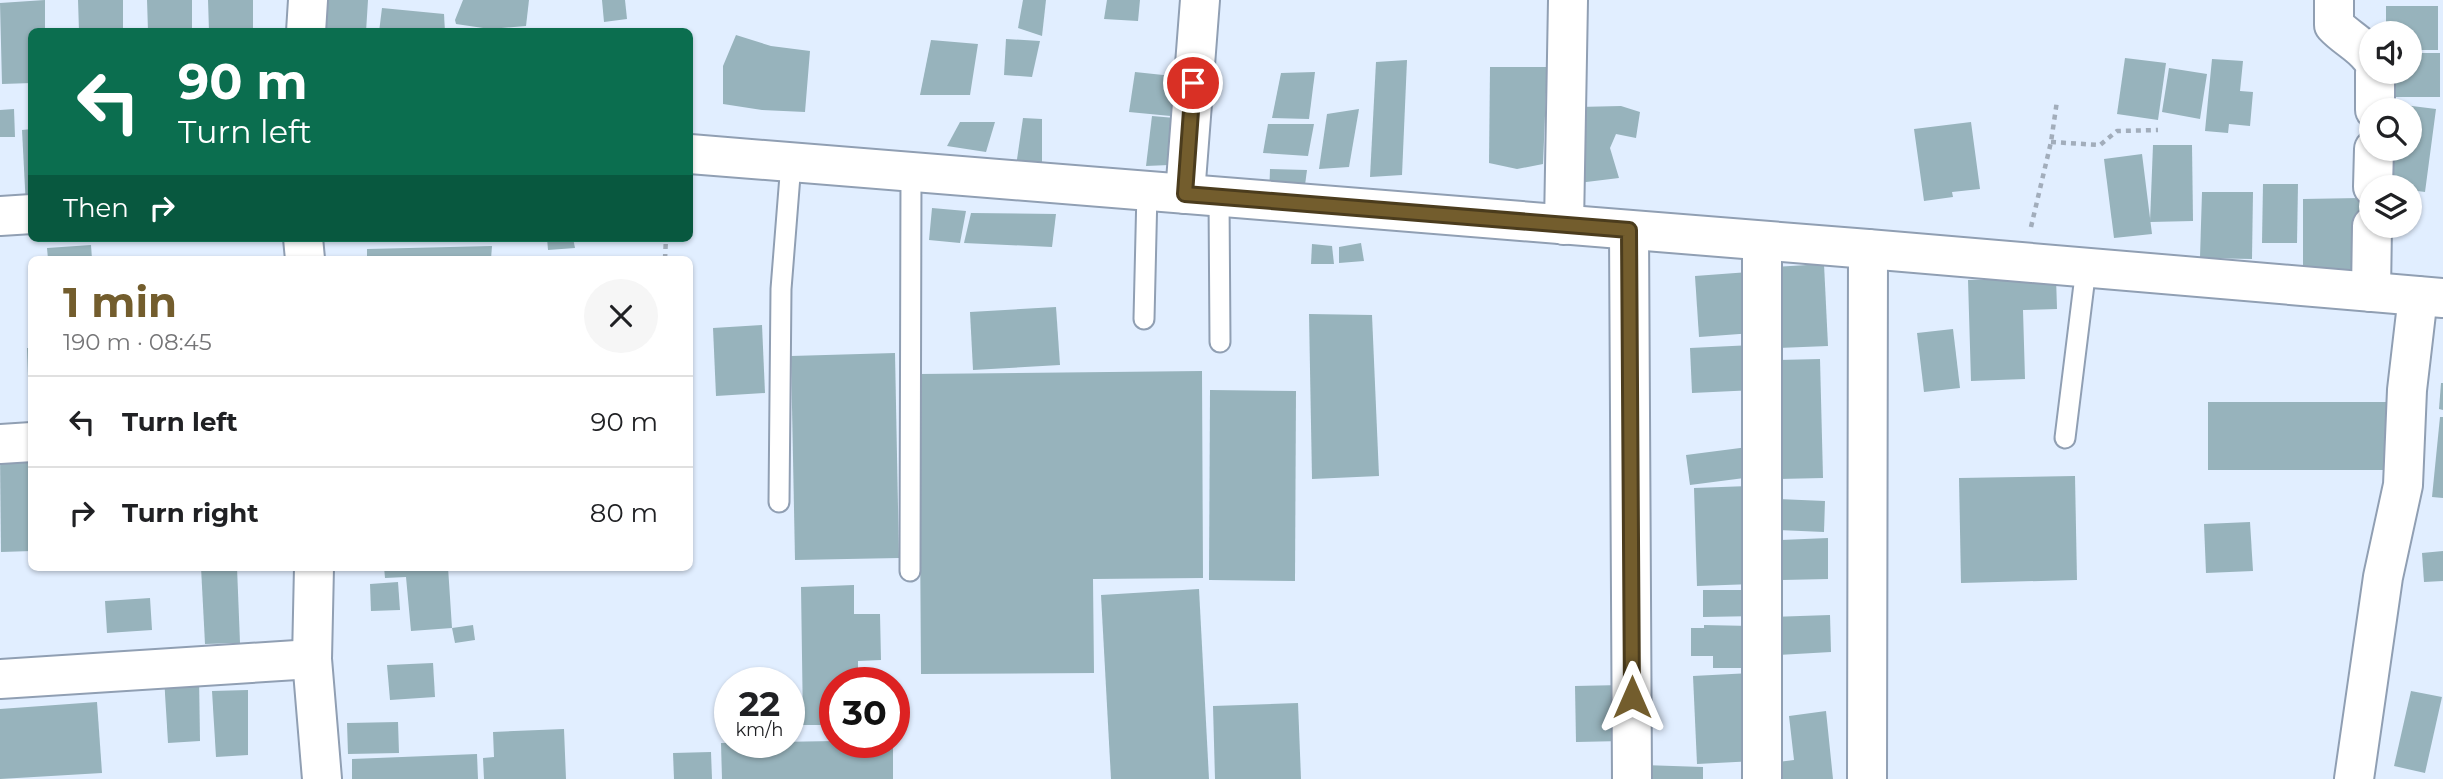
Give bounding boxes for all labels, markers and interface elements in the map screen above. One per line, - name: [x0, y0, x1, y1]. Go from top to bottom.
- map controls: [2359, 21, 2422, 238]
- button: sound: [2359, 21, 2422, 84]
- text: 90 m: [178, 52, 308, 111]
- pin: [1163, 53, 1223, 113]
- icon: left: [63, 56, 154, 147]
- icon: arrive: [1174, 64, 1212, 102]
- button: search: [2359, 98, 2422, 161]
- text: Turn left: [178, 112, 312, 151]
- button: layers: [2359, 175, 2422, 238]
- icon: right: [143, 189, 181, 227]
- text: Then: [63, 192, 129, 224]
- text: 1 min: [63, 276, 177, 328]
- button: close: [584, 279, 658, 353]
- text: 190 m · 08:45: [63, 328, 212, 356]
- icon: left: [63, 403, 101, 441]
- text: Turn left: [122, 406, 238, 438]
- text: 90 m: [591, 406, 658, 438]
- icon: right: [63, 494, 101, 532]
- text: Turn right: [122, 497, 258, 529]
- text: 80 m: [590, 497, 658, 529]
- position arrow: [1595, 660, 1669, 734]
- speed limit sign: 30: [819, 667, 910, 758]
- text: 22: [739, 682, 780, 725]
- text: km/h: [735, 719, 784, 741]

